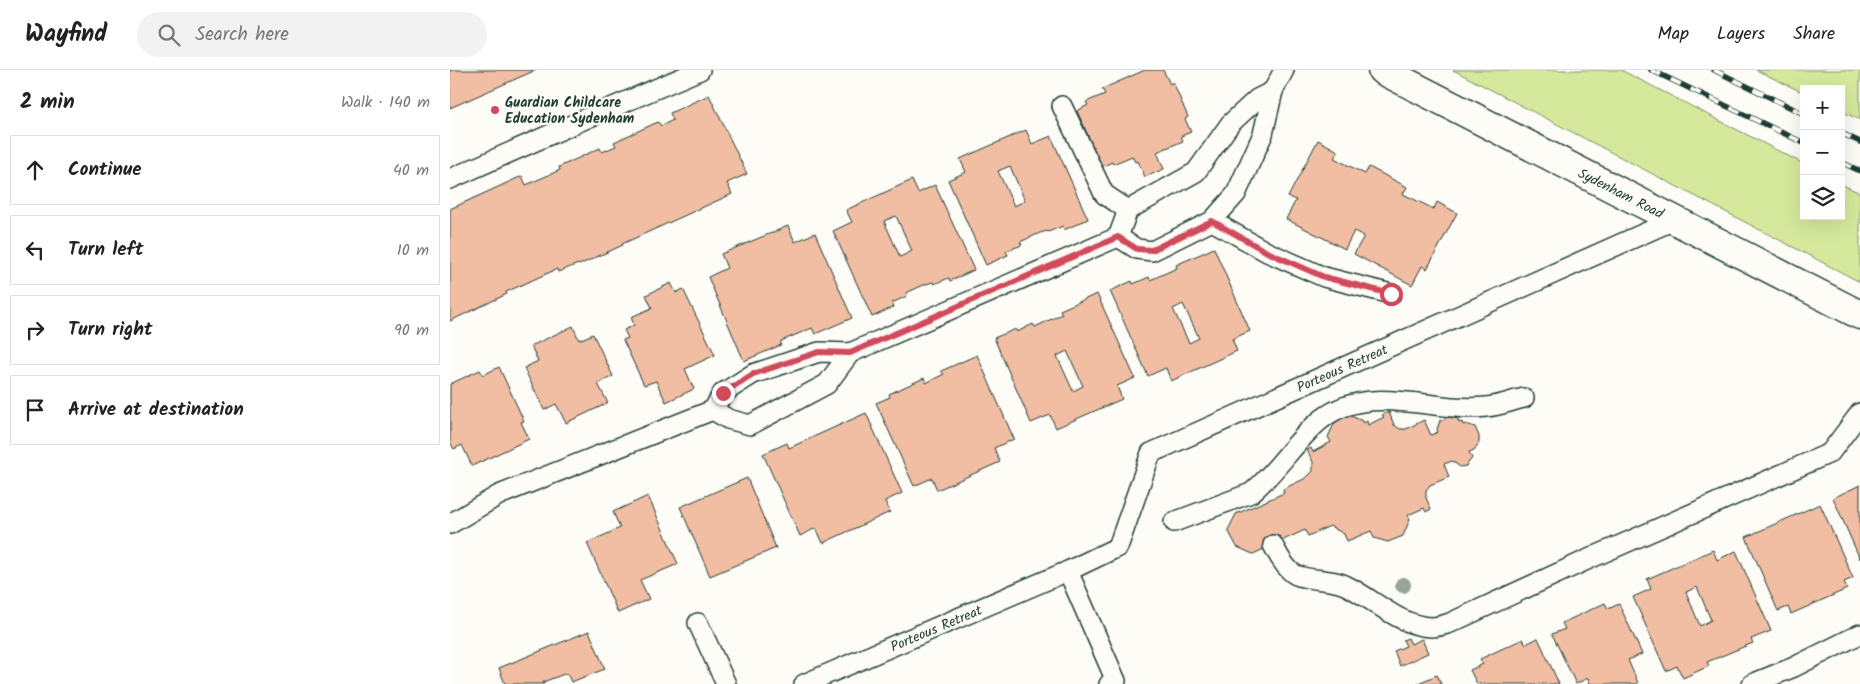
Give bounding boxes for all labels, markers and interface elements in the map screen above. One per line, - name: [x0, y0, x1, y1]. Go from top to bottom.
- search box: [137, 12, 487, 57]
- text: Wayfind: [25, 15, 107, 54]
- text: Search here: [195, 20, 289, 50]
- text: Map: [1658, 20, 1689, 49]
- text: Layers: [1717, 20, 1765, 49]
- text: Share: [1793, 20, 1835, 49]
- icon: search: [155, 21, 183, 49]
- map controls: [1800, 85, 1845, 220]
- button: +: [1800, 85, 1845, 130]
- text: 2 min: [20, 86, 75, 119]
- text: Walk · 140 m: [341, 90, 430, 115]
- place label: Guardian Childcare Education Sydenham: [505, 92, 635, 130]
- marker: Guardian Childcare Education Sydenham: [489, 104, 501, 116]
- button: −: [1800, 130, 1845, 175]
- text: Continue: [68, 155, 141, 185]
- icon: ahead: [21, 156, 49, 184]
- text: 40 m: [393, 158, 429, 183]
- street label: Sydenham Road: [1574, 163, 1668, 225]
- button: layers: [1800, 175, 1845, 220]
- text: Turn left: [68, 235, 143, 265]
- icon: left: [21, 236, 49, 264]
- text: 10 m: [397, 238, 429, 263]
- route start: [1380, 283, 1403, 306]
- text: Turn right: [68, 315, 153, 345]
- icon: right: [21, 316, 49, 344]
- text: 90 m: [394, 318, 429, 343]
- street label: Porteous Retreat: [1293, 339, 1392, 399]
- route end: [712, 382, 735, 405]
- text: Arrive at destination: [68, 395, 244, 425]
- icon: arrive: [21, 396, 49, 424]
- street label: Porteous Retreat: [887, 599, 986, 658]

